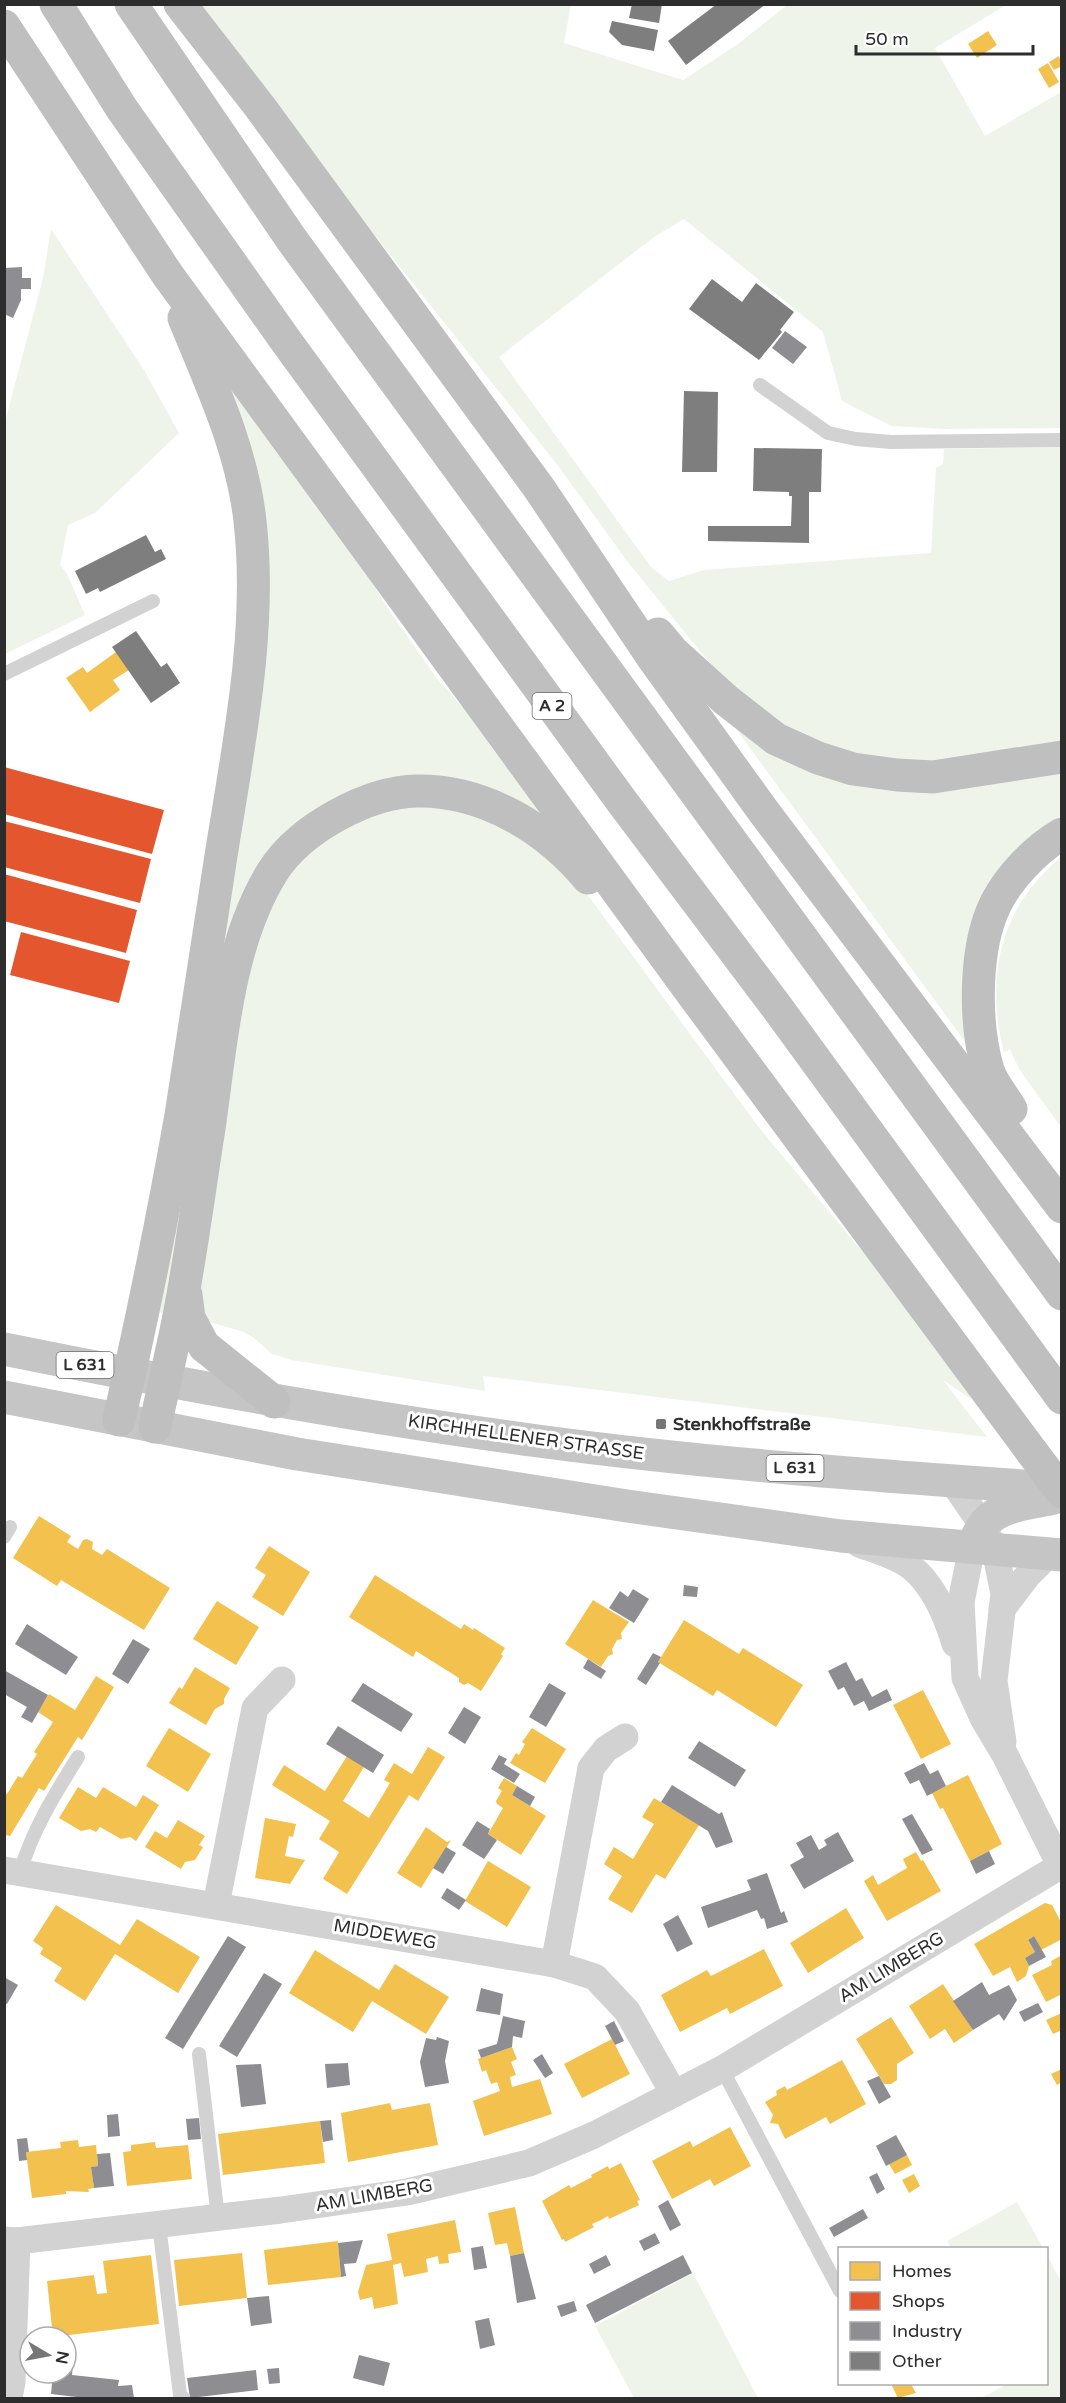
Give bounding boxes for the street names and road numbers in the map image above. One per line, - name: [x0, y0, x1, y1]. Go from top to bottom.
- road number: A 2: [532, 693, 572, 719]
- road number: L 631: [56, 1352, 113, 1378]
- street label: KIRCHHELLENER STRASSE: [407, 1410, 645, 1464]
- road number: L 631: [766, 1455, 824, 1481]
- street label: MIDDEWEG: [332, 1914, 438, 1954]
- street label: AM LIMBERG: [834, 1927, 948, 2007]
- street label: AM LIMBERG: [314, 2174, 434, 2216]

